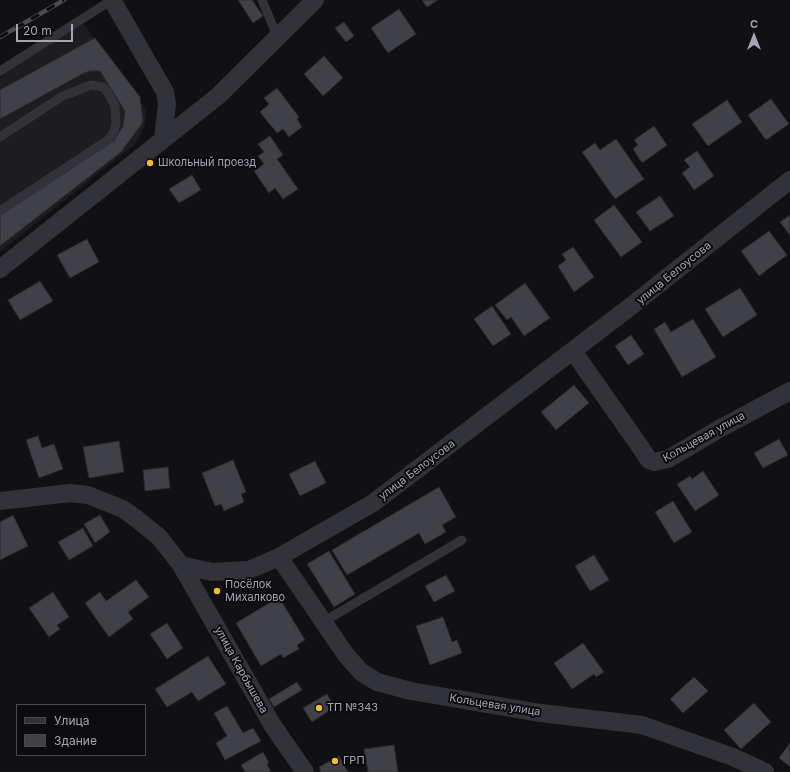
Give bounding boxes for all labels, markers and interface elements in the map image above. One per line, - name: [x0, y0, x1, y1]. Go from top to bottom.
- scale bar: [18, 16, 75, 42]
- north arrow: [734, 16, 774, 56]
- text: С: [750, 17, 758, 31]
- text: 20 m: [23, 23, 52, 38]
- place label: Школьный проезд: [158, 156, 256, 170]
- marker: Школьный проезд: [145, 158, 155, 168]
- street label: улица Белоусова: [634, 239, 714, 307]
- street label: Кольцевая улица: [661, 409, 747, 465]
- street label: улица Белоусова: [376, 437, 458, 503]
- place label: Посёлок Михалково: [225, 578, 285, 604]
- marker: Посёлок Михалково: [212, 586, 222, 596]
- street label: улица Карбышева: [212, 624, 270, 716]
- street label: Кольцевая улица: [449, 691, 541, 719]
- place label: ТП №343: [327, 701, 378, 715]
- marker: ТП №343: [314, 703, 324, 713]
- legend: [16, 704, 146, 756]
- text: Улица: [54, 713, 89, 728]
- text: Здание: [54, 733, 97, 748]
- place label: ГРП: [343, 754, 365, 768]
- marker: ГРП: [330, 756, 340, 766]

